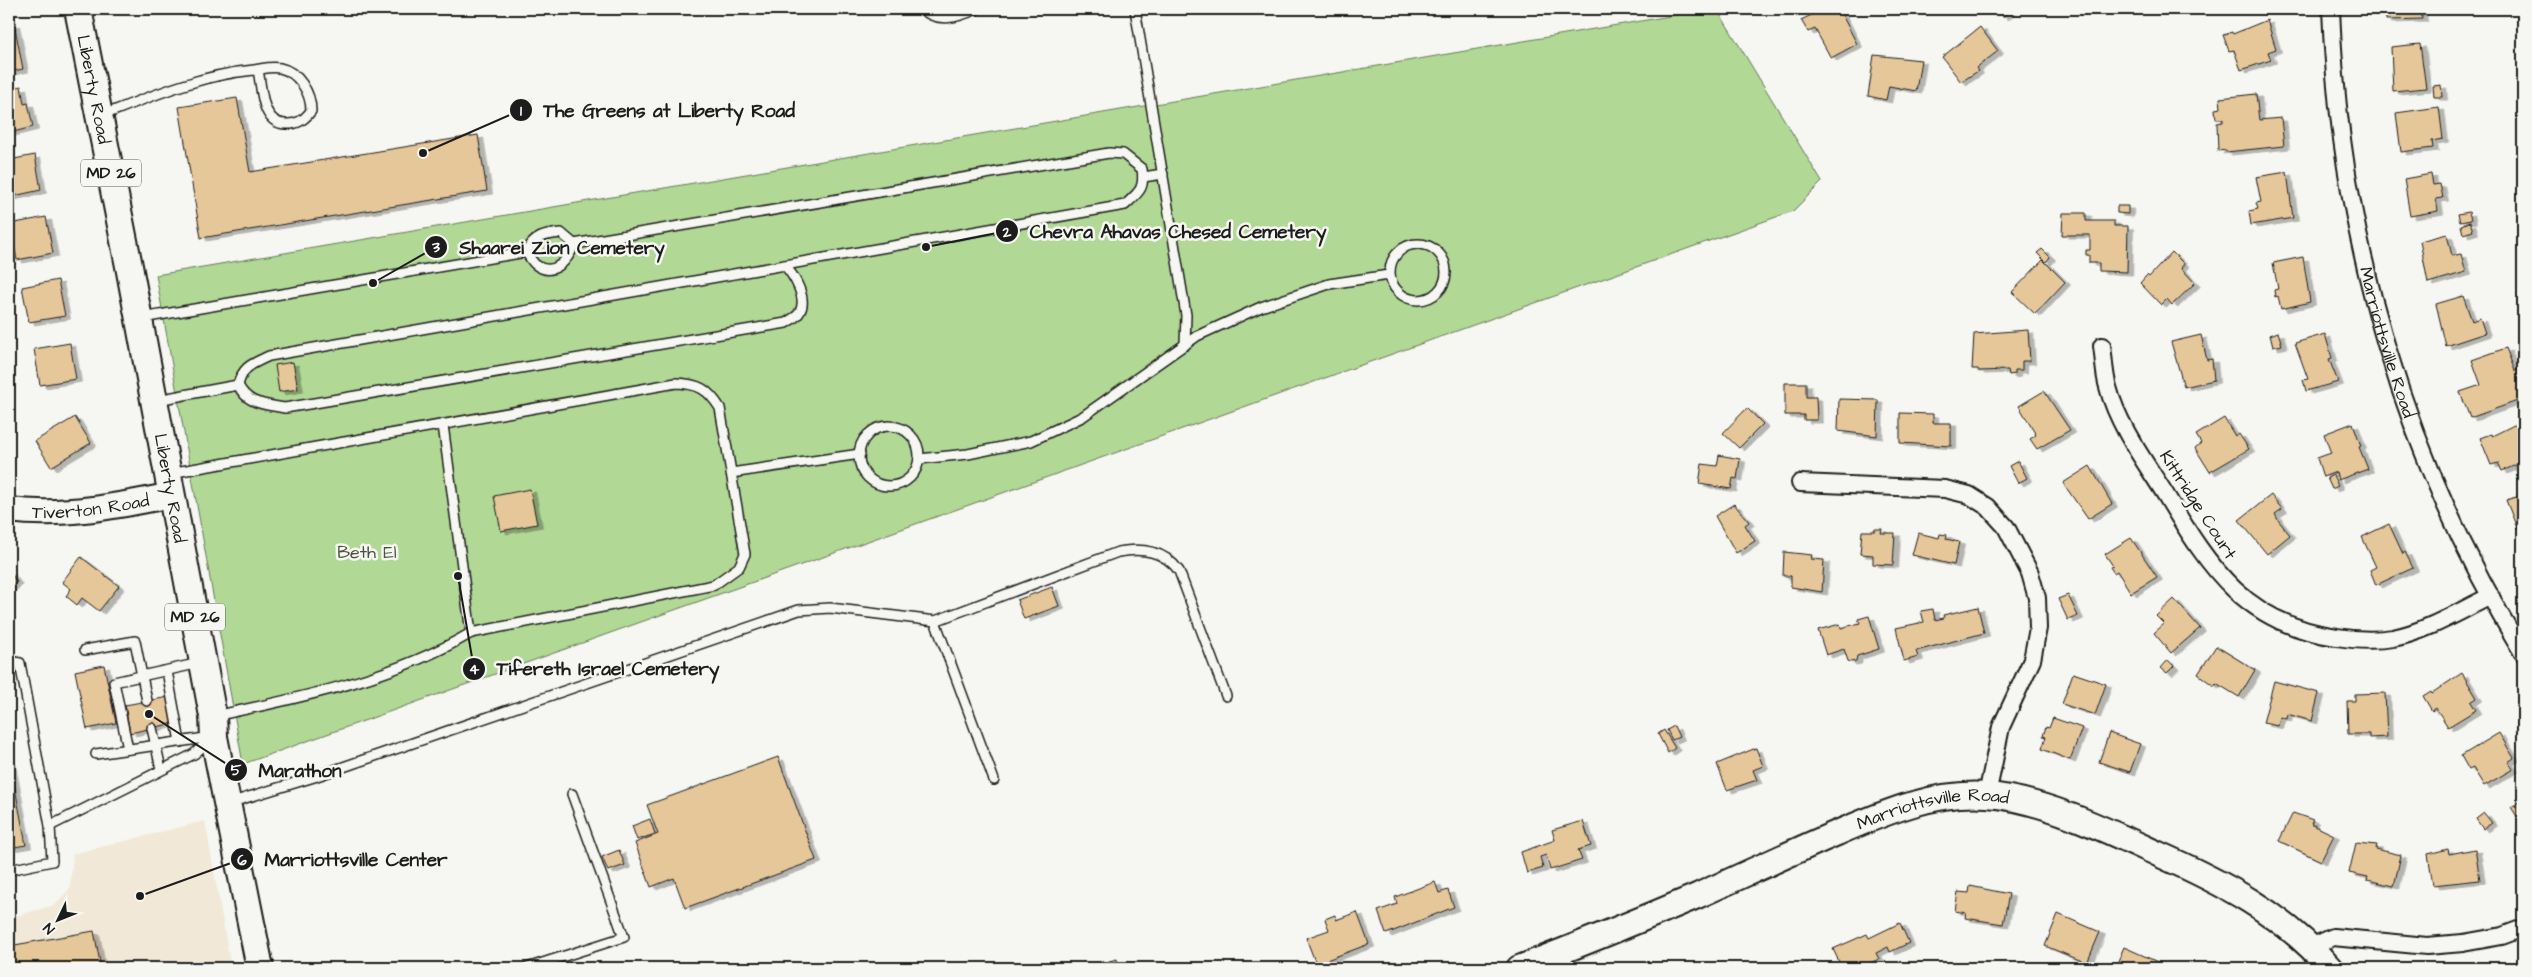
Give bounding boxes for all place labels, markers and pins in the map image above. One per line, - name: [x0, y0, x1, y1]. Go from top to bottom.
- callout: The Greens at Liberty Road: [508, 93, 805, 127]
- callout: Chevra Ahavas Chesed Cemetery: [994, 214, 1336, 248]
- callout: Shaarei Zion Cemetery: [424, 230, 674, 264]
- callout: Tifereth Israel Cemetery: [461, 652, 729, 686]
- callout: Marathon: [224, 753, 352, 787]
- callout: Marriottsville Center: [230, 842, 458, 876]

